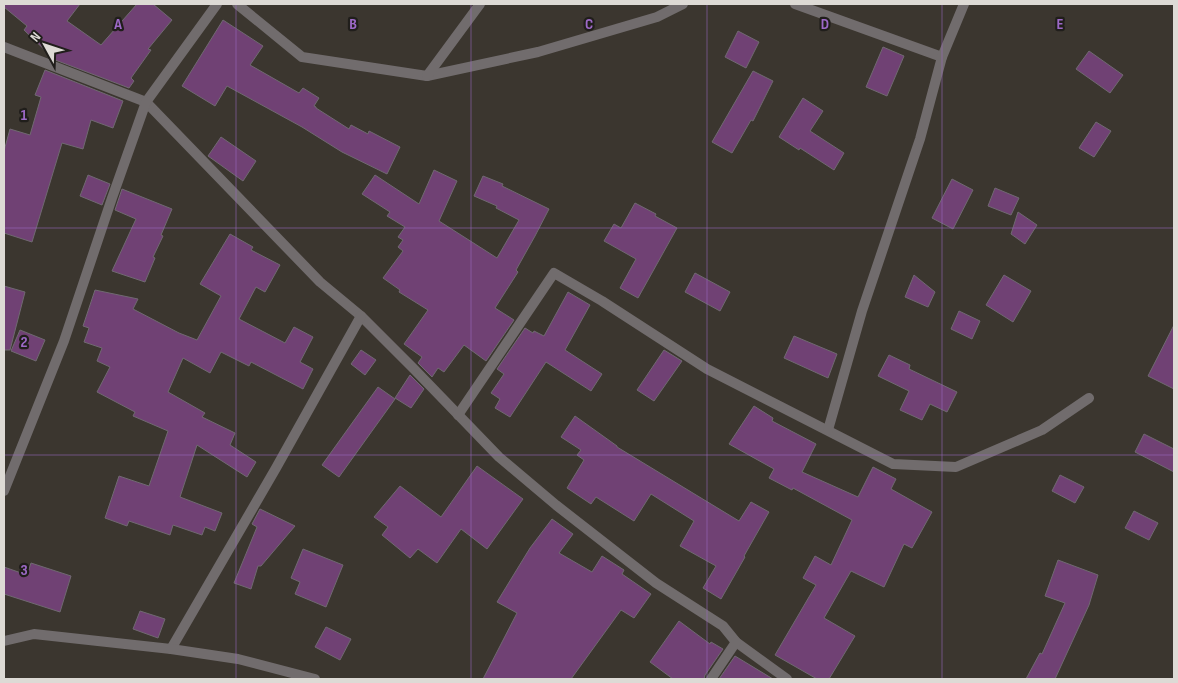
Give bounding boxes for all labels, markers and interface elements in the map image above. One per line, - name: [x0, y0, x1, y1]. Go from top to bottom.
- text: A: [113, 15, 122, 34]
- text: B: [349, 15, 357, 34]
- text: C: [585, 15, 593, 34]
- text: D: [821, 15, 829, 34]
- text: E: [1057, 15, 1064, 34]
- north arrow: [20, 20, 70, 70]
- text: N: [27, 29, 44, 45]
- text: 1: [21, 106, 28, 125]
- text: 2: [20, 333, 28, 352]
- text: 3: [20, 561, 28, 580]

